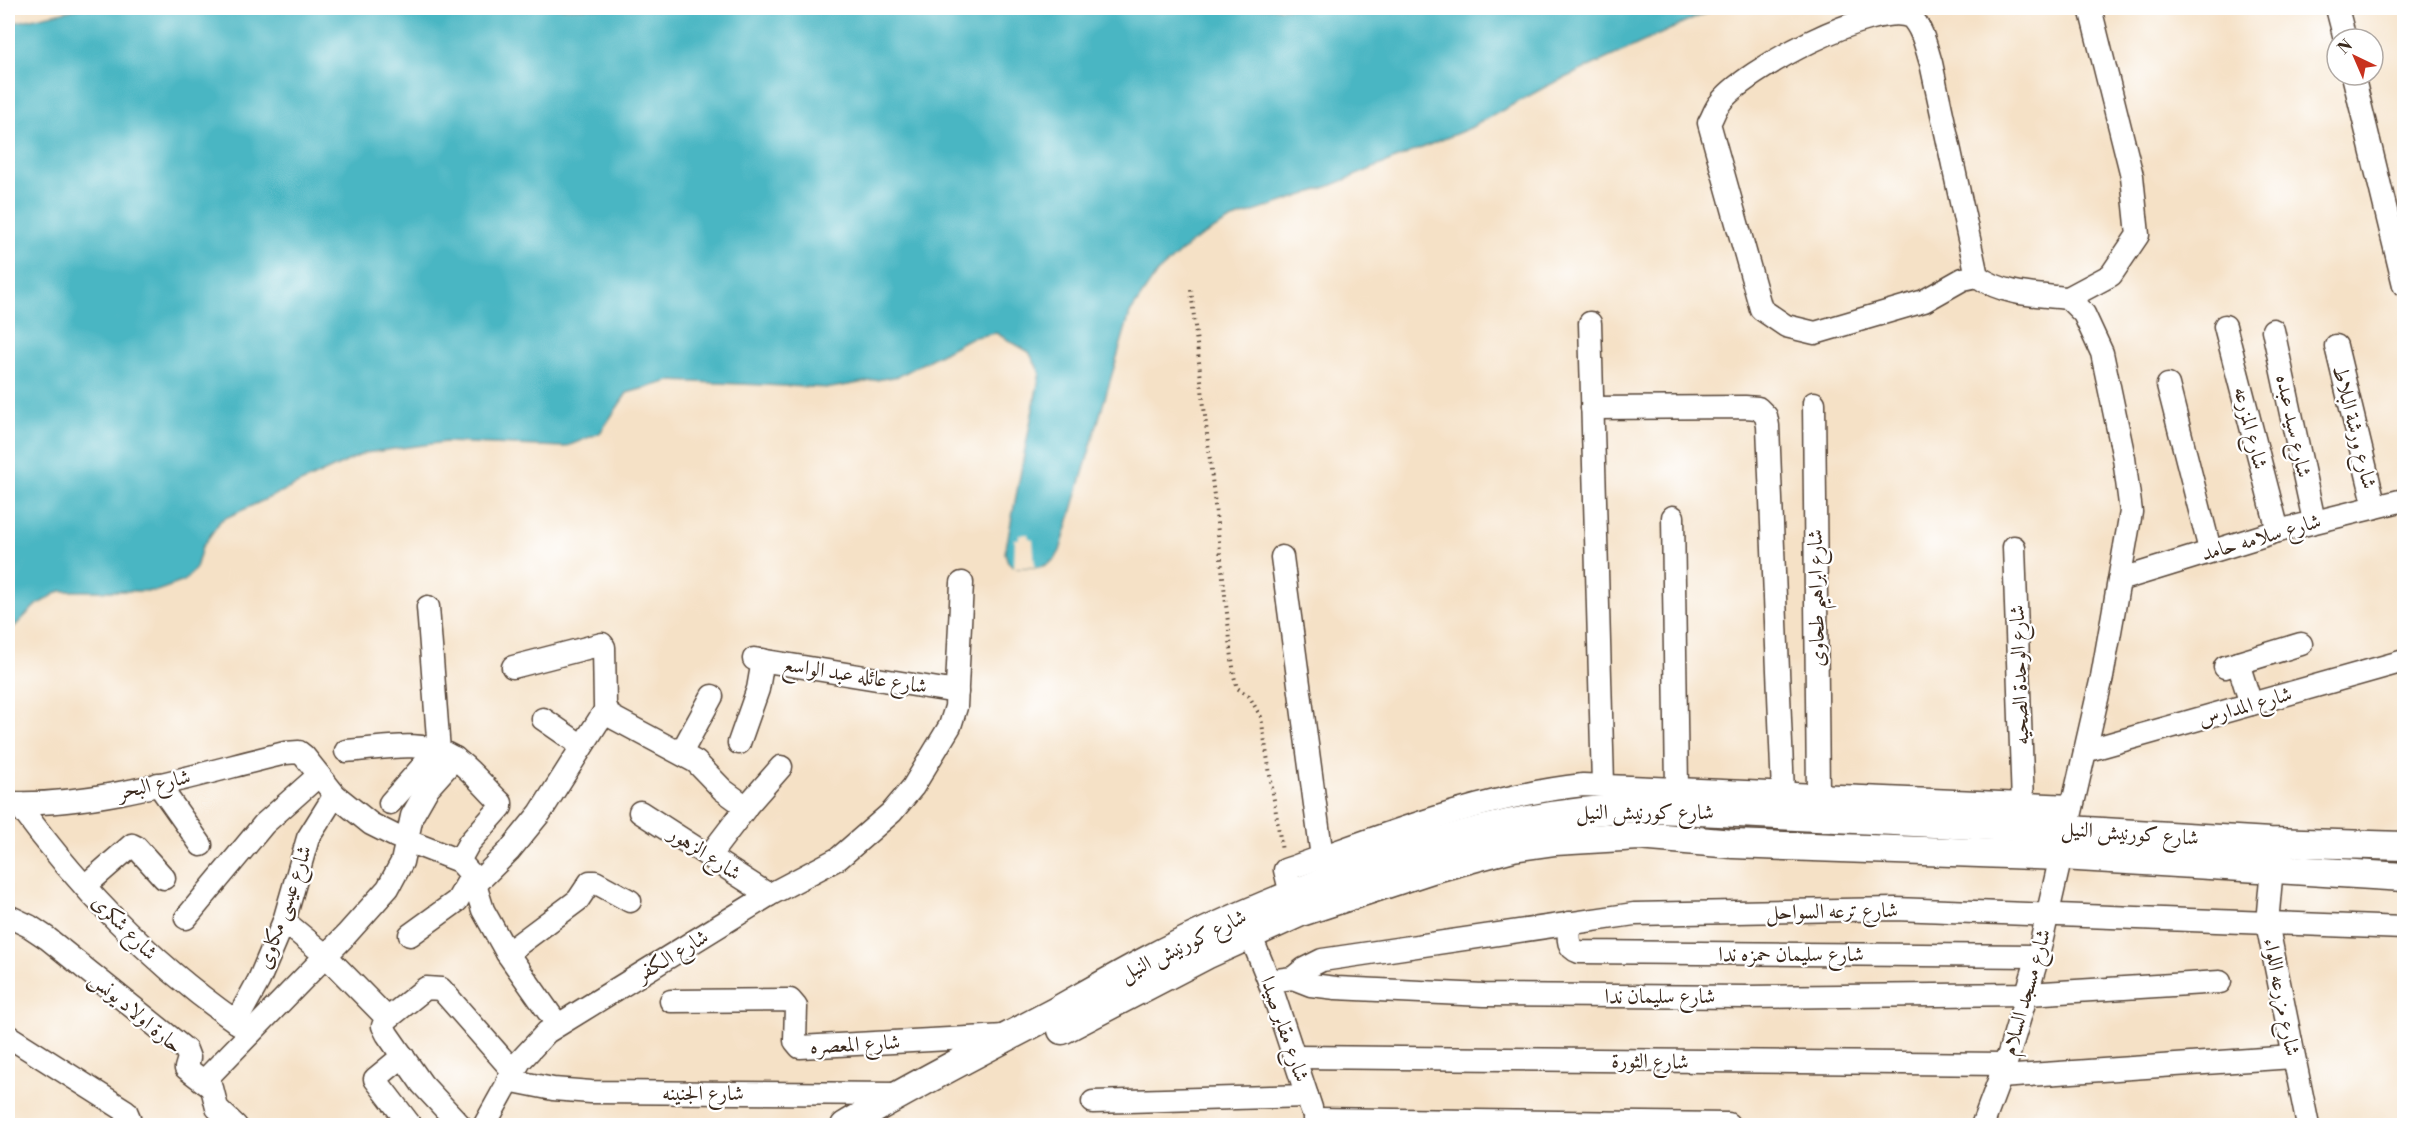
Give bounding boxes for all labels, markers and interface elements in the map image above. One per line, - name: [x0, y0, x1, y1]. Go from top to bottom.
- north arrow: [2325, 27, 2385, 87]
- text: N: [2334, 35, 2357, 59]
- street label: شارع ورشة البلاط: [2322, 363, 2382, 493]
- street label: شارع سيد عبده: [2265, 372, 2317, 481]
- street label: شارع المزرعه: [2223, 384, 2273, 473]
- street label: شارع سلامه حامد: [2198, 508, 2325, 571]
- street label: شارع ابراهيم طحاوى: [1803, 529, 1838, 667]
- street label: شارع الوحدة الصحيه: [2005, 604, 2039, 746]
- street label: شارع عائله عبد الواسع: [780, 652, 929, 705]
- street label: شارع المدارس: [2195, 681, 2296, 737]
- street label: شارع البحر: [113, 764, 194, 810]
- street label: شارع كورنيش النيل: [1576, 800, 1714, 830]
- street label: شارع كورنيش النيل: [2060, 816, 2200, 856]
- street label: شارع الزهور: [660, 820, 746, 890]
- street label: شارع عيسى مكاوى: [252, 842, 322, 974]
- street label: شارع شكرى: [83, 889, 163, 969]
- street label: شارع ترعه السواحل: [1766, 898, 1898, 930]
- street label: شارع كورنيش النيل: [1116, 904, 1253, 991]
- street label: شارع الكفر: [630, 924, 716, 992]
- street label: شارع مسجد السلام: [1996, 926, 2061, 1060]
- street label: شارع مزرعه اللواء: [2253, 936, 2305, 1059]
- street label: شارع سليمان حمزه ندا: [1718, 942, 1864, 972]
- street label: حارة اولاد يونس: [83, 966, 187, 1059]
- street label: شارع مقابر صيدا: [1250, 973, 1314, 1087]
- street label: شارع سليمان ندا: [1604, 984, 1716, 1014]
- street label: شارع المعصره: [809, 1030, 901, 1064]
- street label: شارع الثورة: [1611, 1048, 1689, 1080]
- street label: شارع الجنينه: [662, 1081, 744, 1111]

